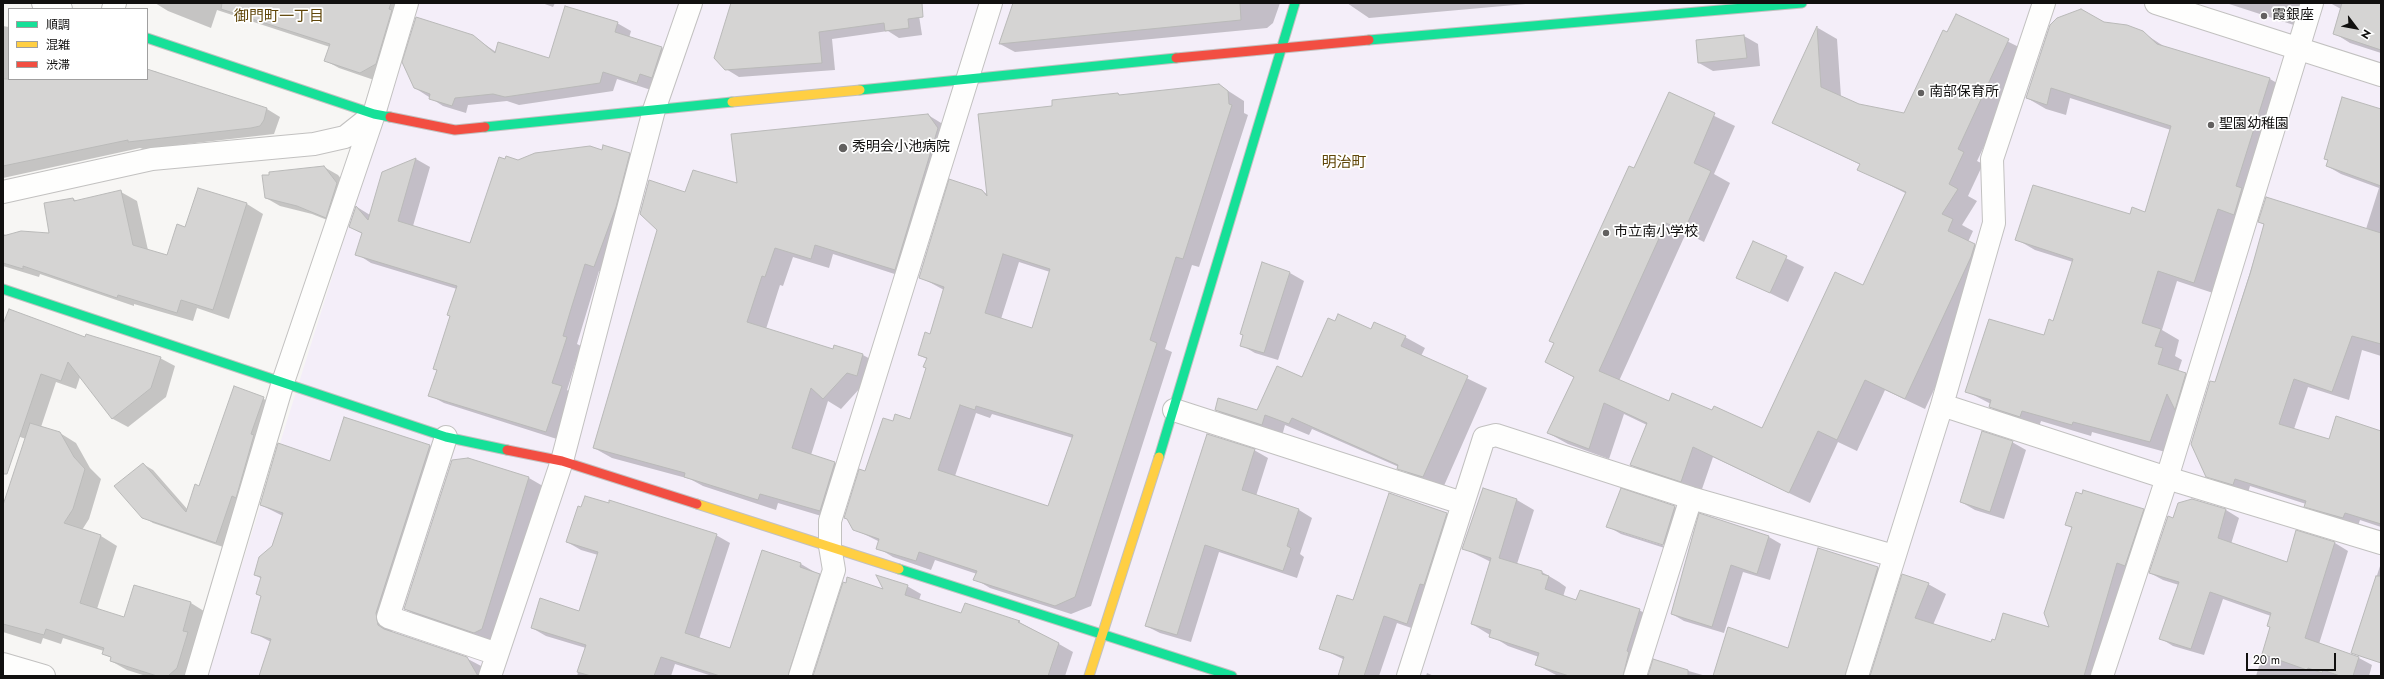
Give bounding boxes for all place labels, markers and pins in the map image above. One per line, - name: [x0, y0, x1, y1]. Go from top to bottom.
- place label: 霞銀座: [2272, 8, 2314, 24]
- marker: 霞銀座: [2259, 11, 2269, 21]
- place label: 南部保育所: [1929, 85, 1999, 101]
- marker: 南部保育所: [1916, 88, 1926, 98]
- place label: 聖園幼稚園: [2219, 117, 2289, 133]
- marker: 聖園幼稚園: [2206, 120, 2216, 130]
- place label: 秀明会小池病院: [852, 140, 950, 156]
- marker: 秀明会小池病院: [837, 142, 849, 154]
- place label: 市立南小学校: [1614, 225, 1698, 241]
- marker: 市立南小学校: [1601, 228, 1611, 238]

